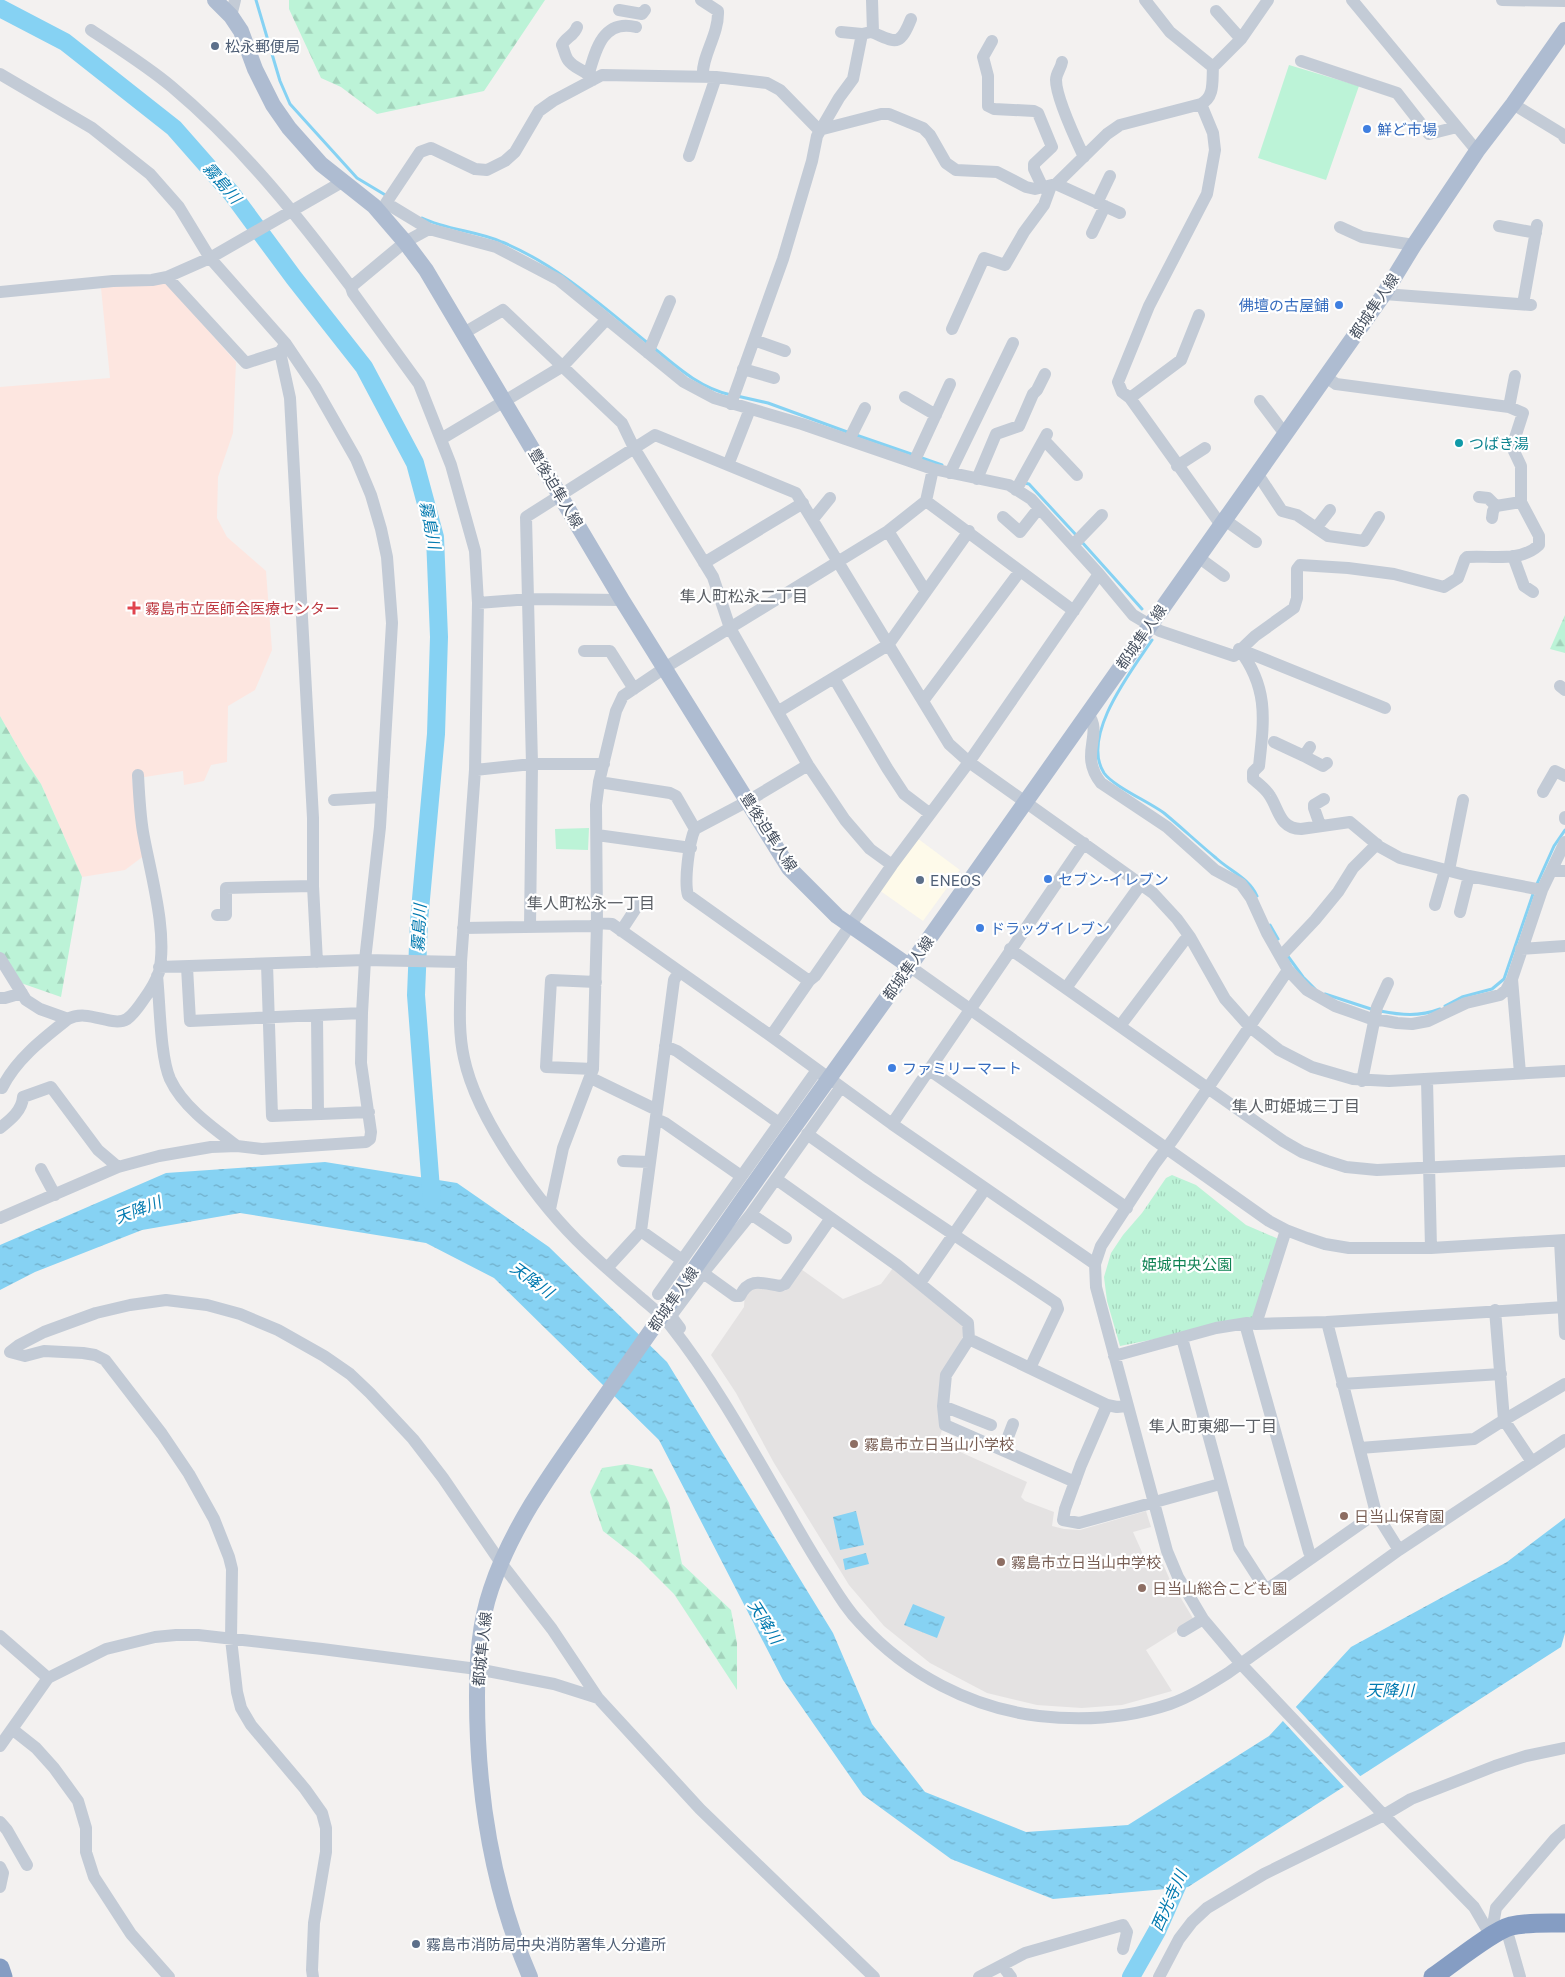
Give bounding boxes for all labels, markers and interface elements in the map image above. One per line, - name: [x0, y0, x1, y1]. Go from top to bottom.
- place label: 松永郵便局: [225, 38, 300, 55]
- marker: 松永郵便局: [209, 40, 221, 52]
- place label: 鮮ど市場: [1377, 121, 1437, 138]
- marker: 鮮ど市場: [1361, 123, 1373, 135]
- water label: 霧島川: [199, 159, 246, 209]
- street label: 都城隼人線: [1346, 270, 1402, 342]
- place label: 佛壇の古屋鋪: [1239, 297, 1329, 314]
- marker: 佛壇の古屋鋪: [1333, 299, 1345, 311]
- place label: つばき湯: [1469, 435, 1529, 452]
- marker: つばき湯: [1453, 437, 1465, 449]
- street label: 豊後迫隼人線: [526, 445, 586, 531]
- water label: 霧島川: [416, 500, 444, 552]
- district label: 隼人町松永二丁目: [680, 587, 808, 606]
- place label: 霧島市立医師会医療センター: [145, 600, 340, 617]
- marker: 霧島市立医師会医療センター: [127, 601, 141, 615]
- street label: 都城隼人線: [1113, 601, 1169, 673]
- street label: 豊後迫隼人線: [737, 790, 801, 874]
- place label: セブン-イレブン: [1058, 871, 1169, 888]
- place label: ENEOS: [930, 872, 981, 889]
- marker: セブン-イレブン: [1042, 873, 1054, 885]
- marker: ENEOS: [914, 874, 926, 886]
- district label: 隼人町松永一丁目: [527, 894, 655, 913]
- water label: 霧島川: [408, 902, 430, 952]
- place label: ドラッグイレブン: [990, 920, 1110, 937]
- marker: ドラッグイレブン: [974, 922, 986, 934]
- street label: 都城隼人線: [879, 933, 937, 1003]
- place label: ファミリーマート: [902, 1060, 1022, 1077]
- marker: ファミリーマート: [886, 1062, 898, 1074]
- district label: 隼人町姫城三丁目: [1232, 1097, 1360, 1116]
- water label: 天降川: [112, 1192, 166, 1227]
- park label: 姫城中央公園: [1142, 1256, 1232, 1273]
- water label: 天降川: [507, 1258, 559, 1303]
- street label: 都城隼人線: [645, 1263, 701, 1335]
- district label: 隼人町東郷一丁目: [1149, 1417, 1277, 1436]
- place label: 霧島市立日当山小学校: [864, 1436, 1014, 1453]
- marker: 霧島市立日当山小学校: [848, 1438, 860, 1450]
- place label: 日当山保育園: [1354, 1508, 1444, 1525]
- marker: 日当山保育園: [1338, 1510, 1350, 1522]
- place label: 霧島市立日当山中学校: [1011, 1554, 1161, 1571]
- marker: 霧島市立日当山中学校: [995, 1556, 1007, 1568]
- place label: 日当山総合こども園: [1152, 1580, 1287, 1597]
- marker: 日当山総合こども園: [1136, 1582, 1148, 1594]
- water label: 天降川: [744, 1597, 787, 1649]
- street label: 都城隼人線: [470, 1611, 494, 1687]
- water label: 天降川: [1366, 1681, 1416, 1700]
- water label: 西光寺川: [1147, 1866, 1192, 1934]
- place label: 霧島市消防局中央消防署隼人分遣所: [426, 1936, 666, 1953]
- marker: 霧島市消防局中央消防署隼人分遣所: [410, 1938, 422, 1950]

